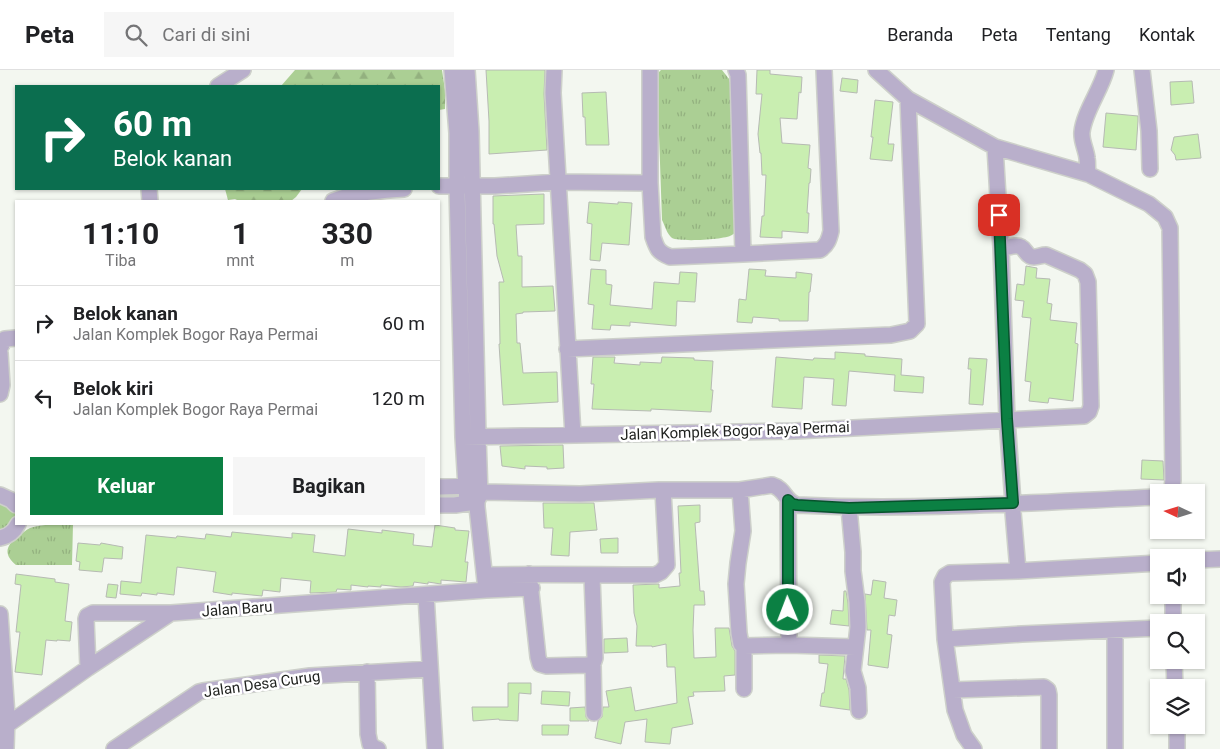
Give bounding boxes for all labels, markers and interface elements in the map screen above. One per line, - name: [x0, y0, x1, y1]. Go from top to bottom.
- search box: [104, 12, 454, 57]
- text: Peta: [25, 21, 74, 49]
- icon: search: [122, 21, 150, 49]
- text: Cari di sini: [162, 23, 250, 46]
- text: Beranda: [887, 24, 953, 45]
- text: Peta: [981, 24, 1018, 45]
- text: Tentang: [1046, 24, 1111, 45]
- text: Kontak: [1139, 24, 1195, 45]
- text: 60 m: [113, 104, 192, 145]
- icon: right: [30, 105, 95, 170]
- text: Belok kanan: [113, 146, 232, 171]
- pin: [978, 194, 1020, 236]
- icon: arrive: [985, 201, 1013, 229]
- text: 11:10: [82, 216, 159, 251]
- text: 1: [232, 216, 249, 251]
- text: 330: [321, 216, 373, 251]
- text: Tiba: [105, 251, 136, 270]
- text: mnt: [226, 251, 254, 270]
- text: m: [340, 251, 354, 270]
- text: Belok kanan: [73, 302, 178, 325]
- icon: right: [30, 309, 58, 337]
- text: 60 m: [382, 312, 425, 335]
- text: Jalan Komplek Bogor Raya Permai: [73, 325, 318, 344]
- text: Belok kiri: [73, 377, 153, 400]
- icon: left: [30, 384, 58, 412]
- text: 120 m: [372, 387, 425, 410]
- text: Jalan Komplek Bogor Raya Permai: [73, 400, 318, 419]
- street label: Jalan Komplek Bogor Raya Permai: [620, 418, 850, 444]
- button: Keluar: [30, 457, 223, 515]
- button: Bagikan: [233, 457, 425, 515]
- north arrow: [1150, 484, 1205, 539]
- map controls: [1150, 484, 1205, 734]
- button: sound: [1150, 549, 1205, 604]
- position arrow: [761, 583, 813, 635]
- street label: Jalan Baru: [201, 598, 273, 620]
- button: search: [1150, 614, 1205, 669]
- street label: Jalan Desa Curug: [203, 667, 321, 701]
- button: layers: [1150, 679, 1205, 734]

